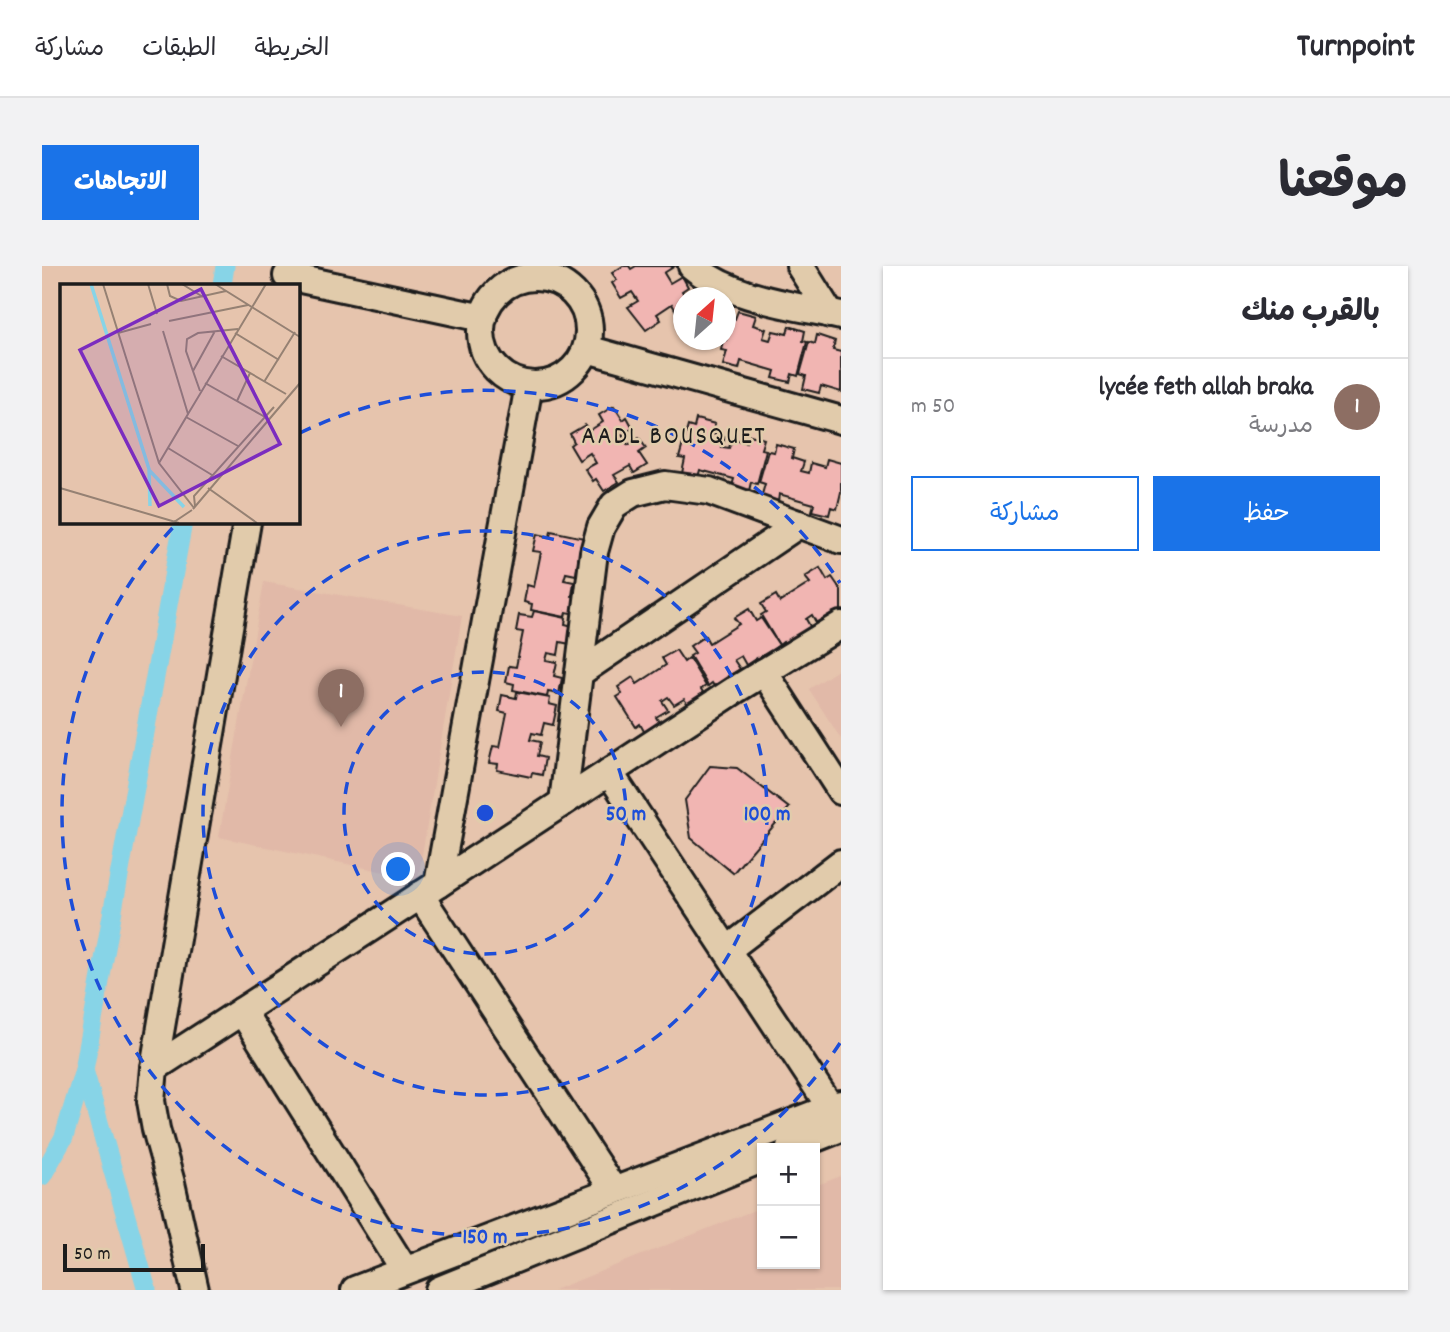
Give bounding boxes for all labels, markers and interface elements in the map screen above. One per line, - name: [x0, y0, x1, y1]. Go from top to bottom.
- text: Turnpoint: [1297, 25, 1415, 72]
- text: مشاركة: [35, 33, 104, 67]
- text: الطبقات: [142, 33, 217, 67]
- text: الخريطة: [255, 33, 329, 67]
- button: الاتجاهات: [42, 145, 199, 220]
- text: موقعنا: [1278, 151, 1408, 221]
- inset map: [60, 284, 299, 523]
- north arrow: [673, 287, 736, 350]
- text: بالقرب منك: [1242, 293, 1380, 336]
- text: lycée feth allah braka: [1099, 370, 1313, 407]
- text: 50 m: [911, 391, 955, 424]
- text: 1: [1354, 391, 1360, 424]
- text: مدرسة: [1249, 411, 1313, 444]
- district label: AADL BOUSQUET: [581, 419, 767, 456]
- button: مشاركة: [911, 476, 1139, 551]
- button: حفظ: [1153, 476, 1380, 551]
- pin: 1: [318, 669, 364, 727]
- centre of rings: [473, 801, 497, 825]
- text: 50 m: [606, 801, 646, 831]
- text: 100 m: [744, 801, 790, 831]
- your location: [381, 852, 415, 886]
- map controls: [757, 1143, 820, 1269]
- button: +: [757, 1143, 820, 1206]
- button: −: [757, 1206, 820, 1269]
- text: 150 m: [462, 1224, 508, 1254]
- scale bar: [63, 1241, 205, 1273]
- text: 50 m: [74, 1242, 111, 1269]

